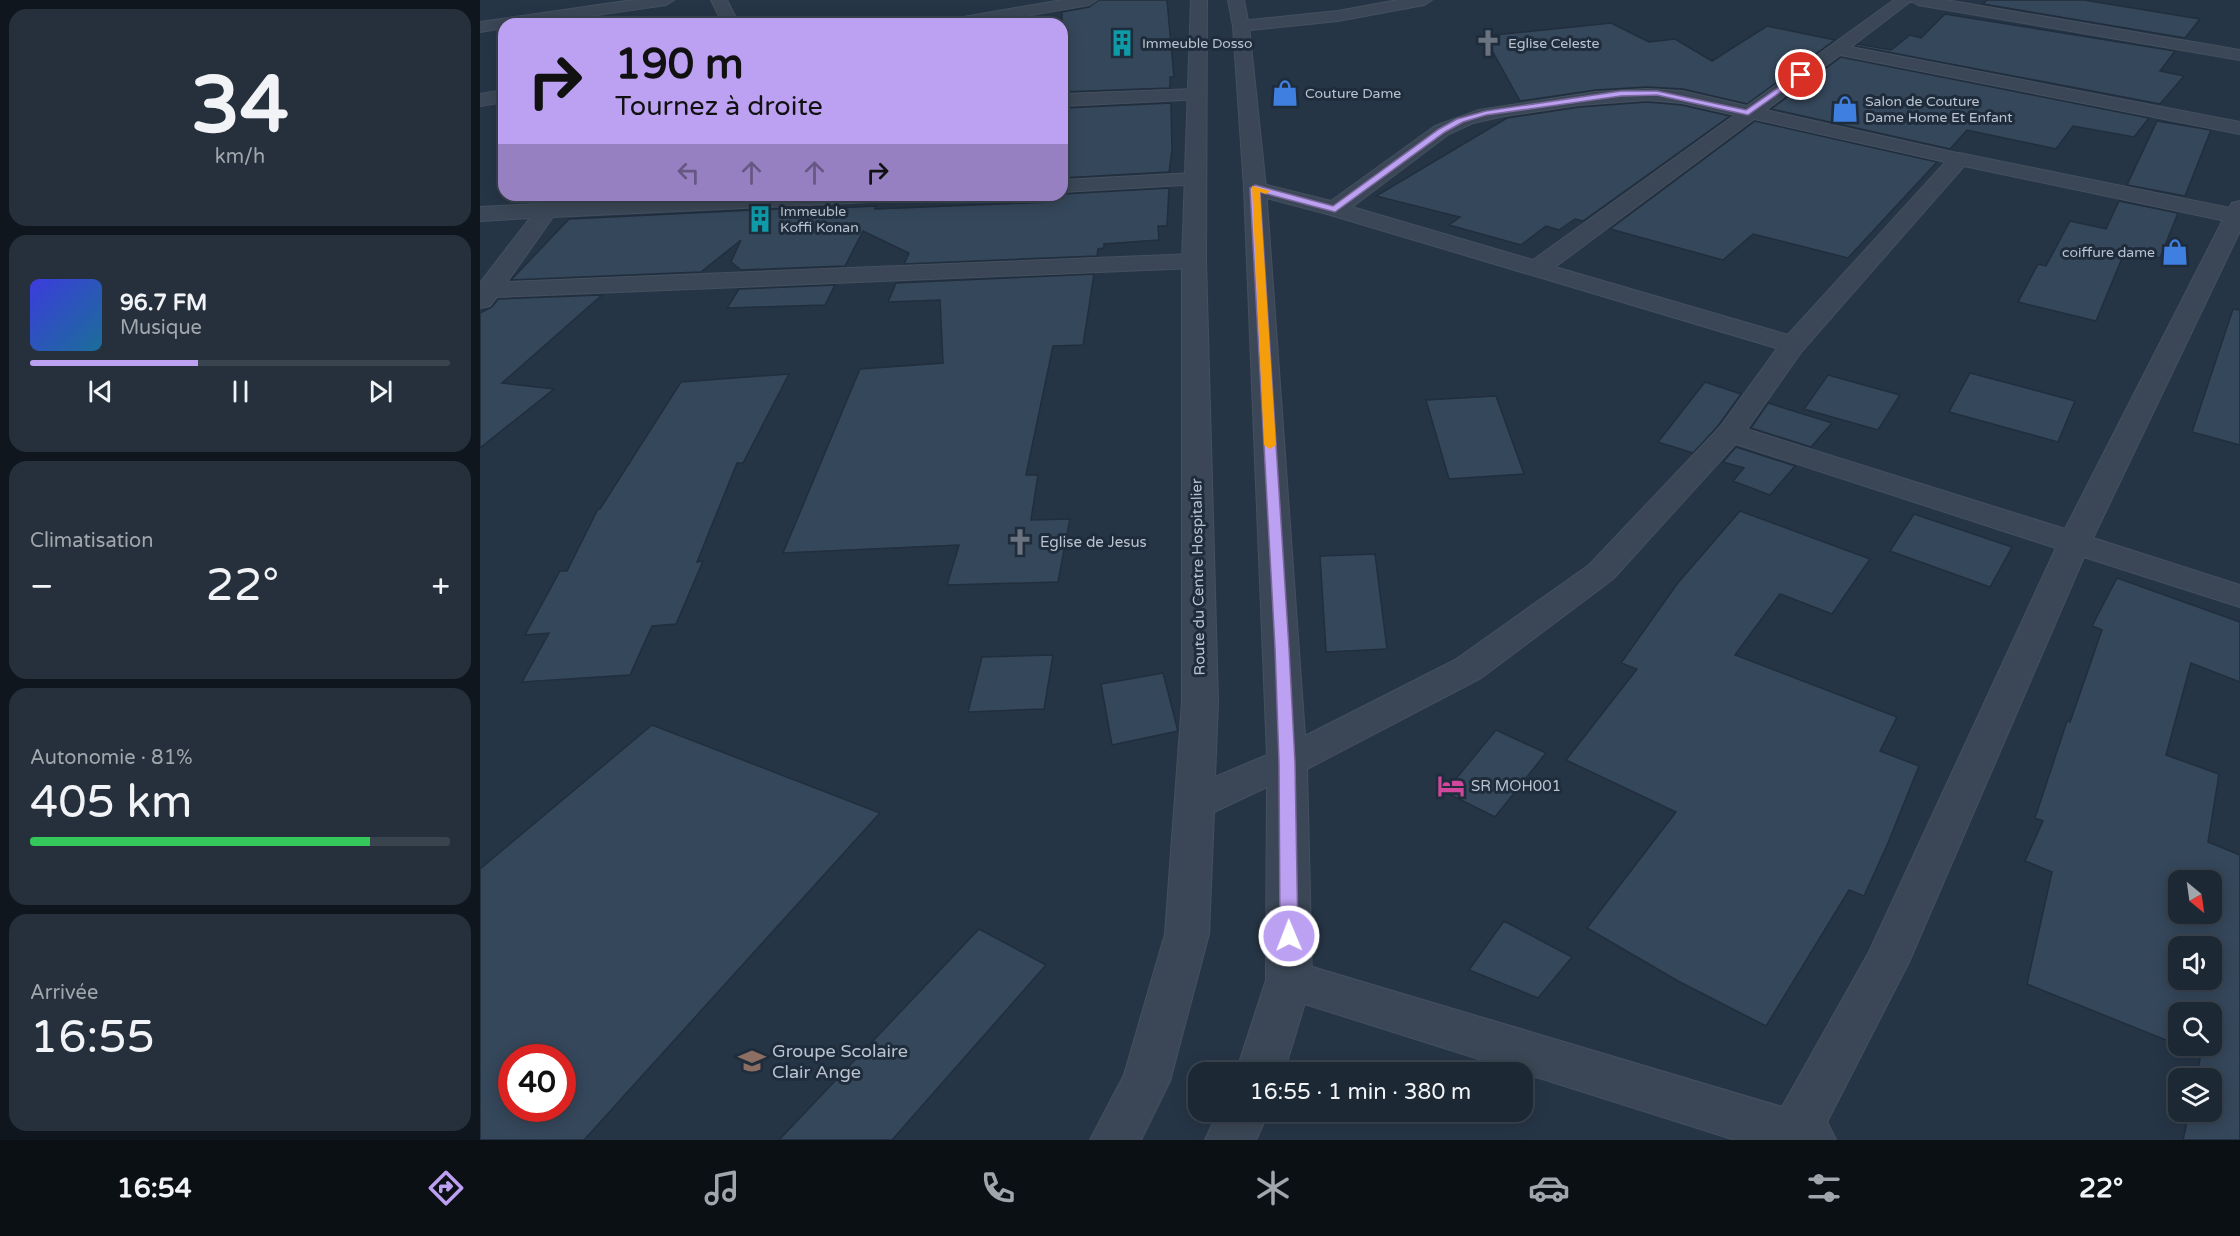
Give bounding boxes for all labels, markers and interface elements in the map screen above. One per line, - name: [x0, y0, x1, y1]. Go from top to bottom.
- building icon: Immeuble Dosso: [1107, 28, 1137, 58]
- church icon: Eglise Celeste: [1473, 28, 1503, 58]
- place label: Immeuble Dosso: [1142, 35, 1253, 52]
- place label: Eglise Celeste: [1508, 35, 1600, 52]
- text: 190 m: [615, 39, 744, 90]
- icon: right: [516, 42, 594, 120]
- pin: [1775, 49, 1826, 100]
- icon: arrive: [1784, 58, 1817, 91]
- text: 34: [191, 59, 289, 153]
- shop icon: Couture Dame: [1270, 78, 1300, 108]
- place label: Couture Dame: [1305, 85, 1401, 102]
- text: Tournez à droite: [615, 90, 823, 123]
- place label: Salon de Couture Dame Home Et Enfant: [1865, 93, 2013, 126]
- shop icon: Salon de Couture Dame Home Et Enfant: [1830, 94, 1860, 124]
- text: km/h: [215, 145, 265, 169]
- icon: left: [672, 156, 705, 189]
- icon: ahead: [735, 156, 768, 189]
- icon: ahead: [798, 156, 831, 189]
- icon: right: [861, 156, 894, 189]
- place label: Immeuble Koffi Konan: [780, 203, 859, 236]
- building icon: Immeuble Koffi Konan: [745, 204, 775, 234]
- shop icon: coiffure dame: [2160, 237, 2190, 267]
- place label: coiffure dame: [2062, 244, 2155, 261]
- text: 96.7 FM: [120, 290, 207, 316]
- text: Musique: [120, 316, 202, 340]
- icon: previous: [84, 375, 117, 408]
- icon: pause: [224, 375, 257, 408]
- icon: next: [364, 375, 397, 408]
- street label: Route du Centre Hospitalier: [1187, 478, 1209, 676]
- church icon: Eglise de Jesus: [1005, 527, 1035, 557]
- text: Climatisation: [30, 529, 153, 553]
- place label: Eglise de Jesus: [1040, 533, 1147, 551]
- text: 22°: [206, 559, 279, 613]
- text: −: [30, 567, 54, 606]
- text: +: [431, 567, 450, 606]
- text: Autonomie · 81%: [30, 746, 192, 770]
- hotel icon: SR MOH001: [1436, 771, 1466, 801]
- text: 405 km: [30, 776, 192, 830]
- place label: SR MOH001: [1471, 777, 1561, 795]
- north arrow: [2168, 870, 2222, 924]
- map controls: [2168, 870, 2222, 1122]
- position arrow: [1257, 904, 1321, 968]
- button: sound: [2168, 936, 2222, 990]
- text: Arrivée: [30, 981, 98, 1005]
- button: search: [2168, 1002, 2222, 1056]
- text: 16:55: [30, 1011, 155, 1065]
- place label: Groupe Scolaire Clair Ange: [772, 1040, 908, 1083]
- speed limit sign: 40: [498, 1044, 576, 1122]
- school or university icon: Groupe Scolaire Clair Ange: [737, 1046, 767, 1076]
- button: layers: [2168, 1068, 2222, 1122]
- text: 16:55 · 1 min · 380 m: [1250, 1079, 1471, 1105]
- icon: directions: [425, 1167, 467, 1209]
- icon: music: [701, 1167, 743, 1209]
- icon: phone: [977, 1167, 1019, 1209]
- icon: climate: [1252, 1167, 1294, 1209]
- icon: car: [1528, 1167, 1570, 1209]
- icon: filters: [1803, 1167, 1845, 1209]
- text: 16:54: [117, 1172, 192, 1205]
- text: 22°: [2079, 1172, 2123, 1205]

